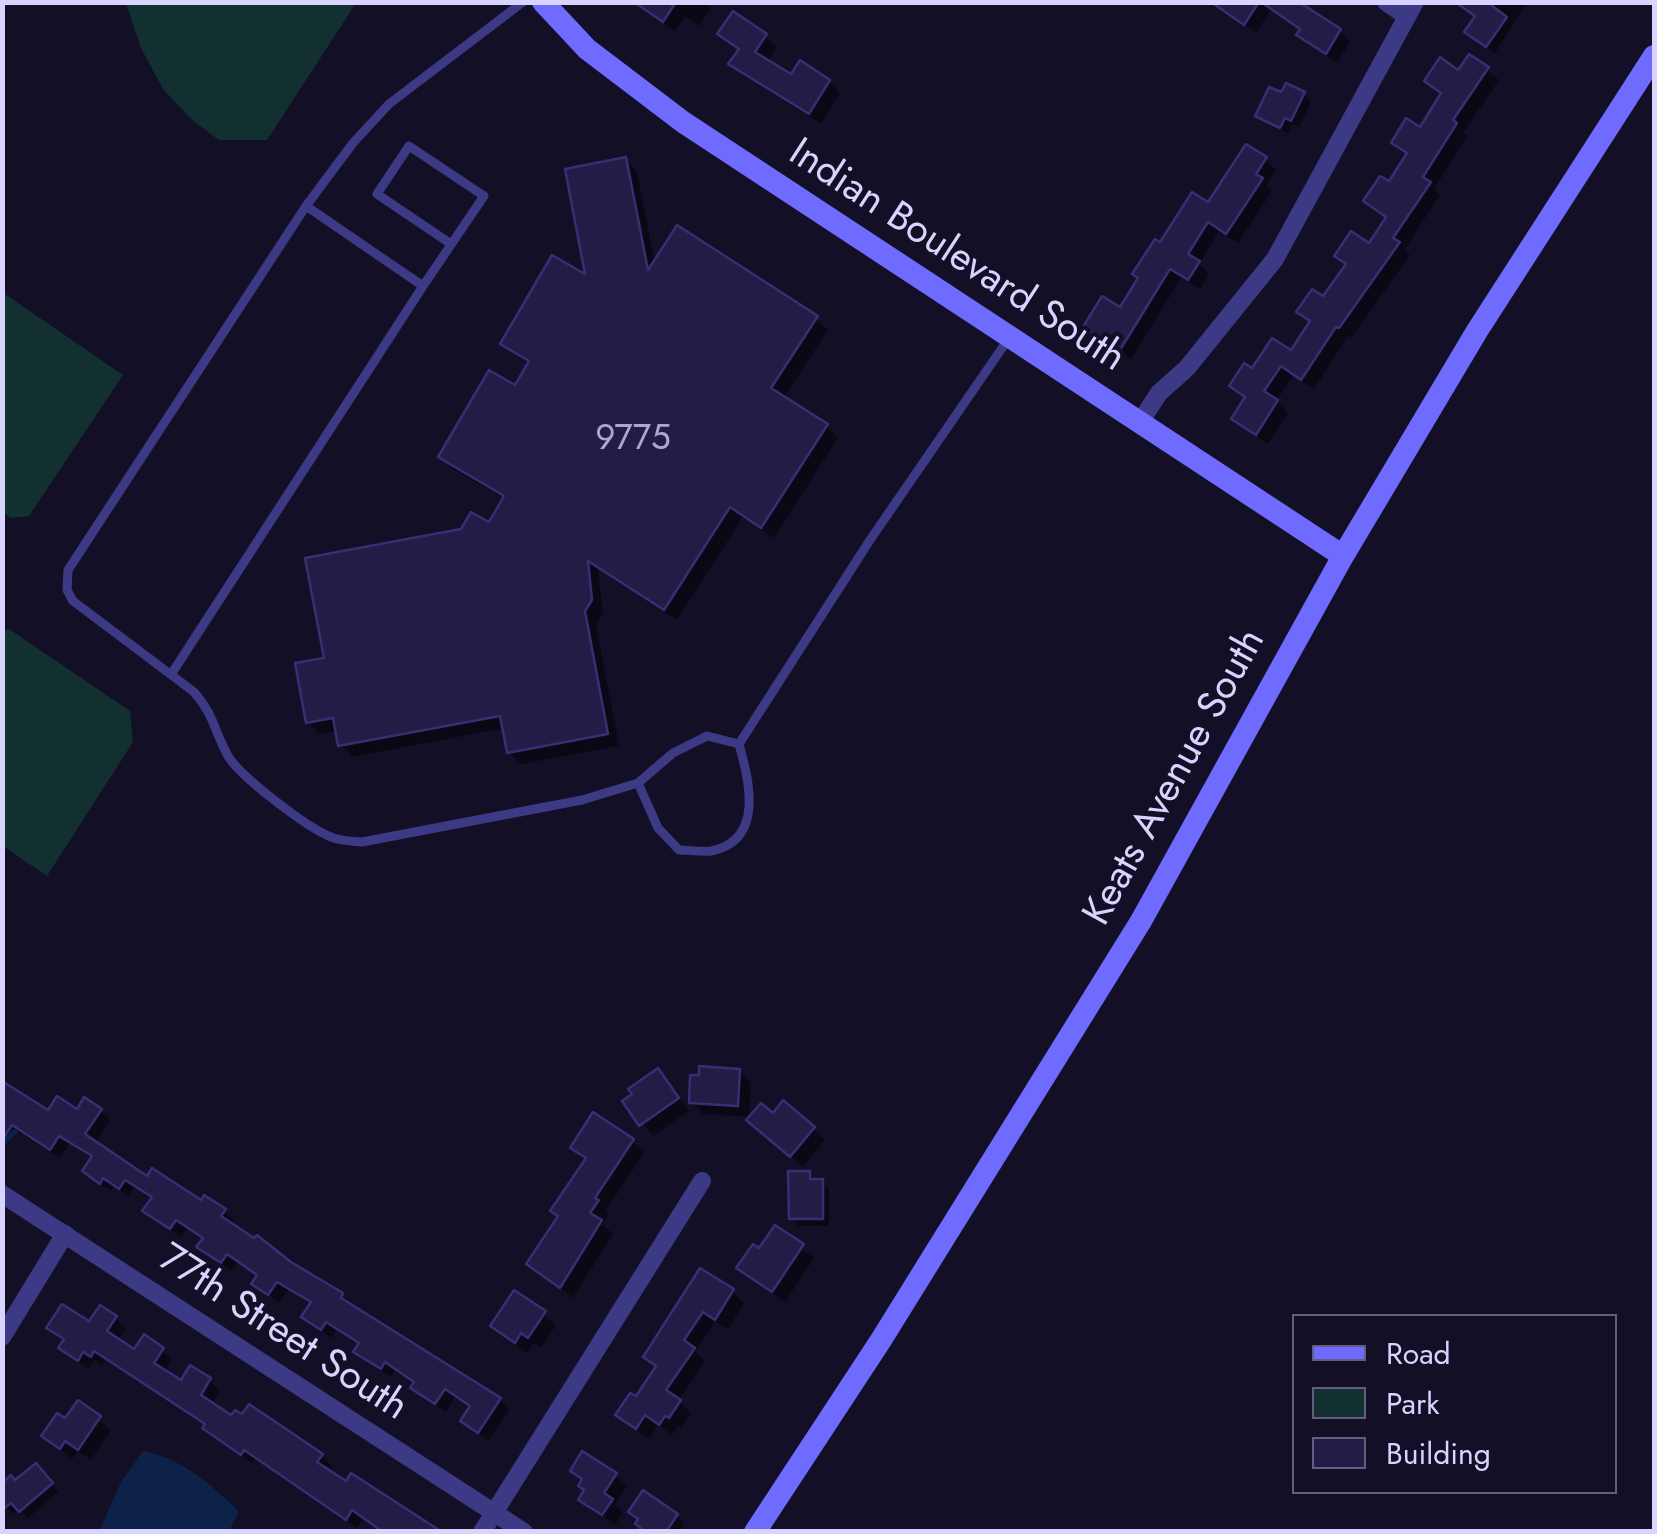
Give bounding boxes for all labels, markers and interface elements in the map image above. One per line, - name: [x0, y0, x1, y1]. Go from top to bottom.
- street label: Indian Boulevard South: [779, 130, 1133, 384]
- house number: 9775: [595, 420, 671, 462]
- street label: Keats Avenue South: [1075, 622, 1277, 934]
- street label: 77th Street South: [148, 1236, 416, 1432]
- legend: [1292, 1314, 1617, 1494]
- text: Road: [1386, 1332, 1451, 1375]
- text: Park: [1386, 1382, 1439, 1425]
- text: Building: [1386, 1432, 1491, 1475]

